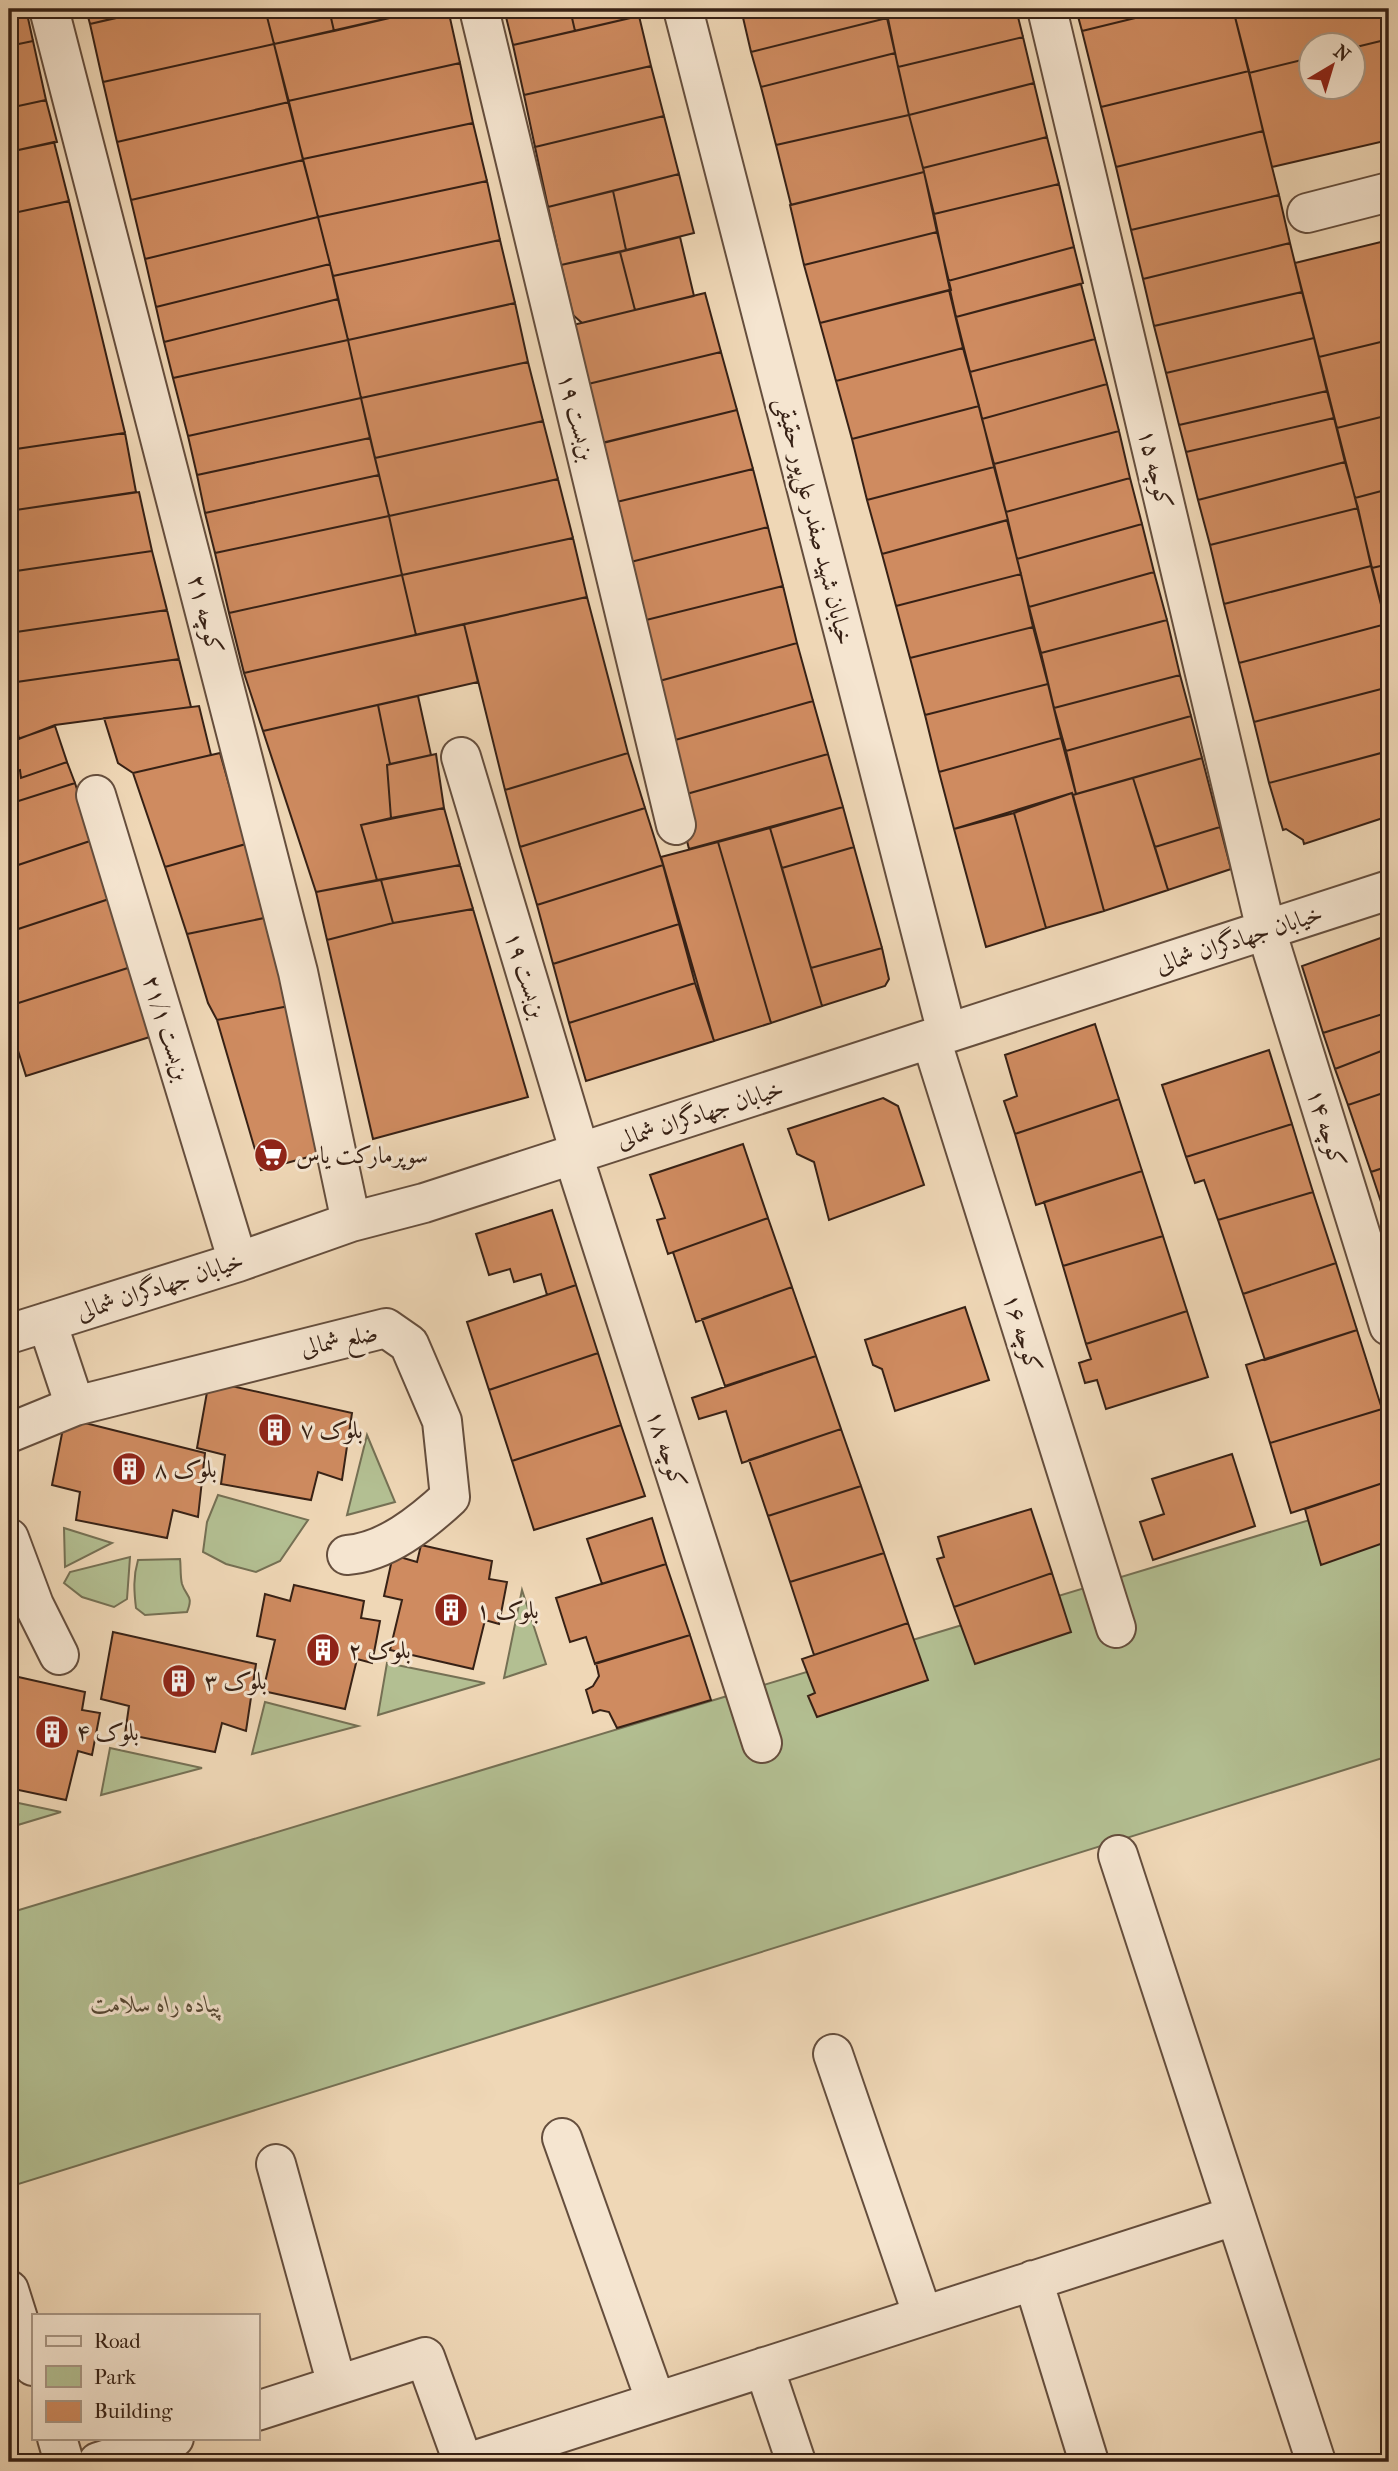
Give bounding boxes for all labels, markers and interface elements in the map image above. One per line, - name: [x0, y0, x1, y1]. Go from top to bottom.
- north arrow: [1296, 32, 1366, 102]
- text: N: [1329, 40, 1355, 67]
- street label: بن‌بست ۱۹: [553, 370, 602, 464]
- street label: خیابان شهید صفدر علی‌پور حقیقی: [768, 394, 859, 649]
- street label: کوچه ۱۵: [1130, 426, 1179, 512]
- street label: کوچه ۲۱: [180, 571, 229, 657]
- street label: خیابان جهادگران شمالی: [1151, 897, 1326, 980]
- street label: بن‌بست ۱۹: [500, 928, 553, 1022]
- street label: بن‌بست ۲۱/۱: [138, 972, 197, 1085]
- street label: خیابان جهادگران شمالی: [612, 1072, 787, 1155]
- street label: کوچه ۱۴: [1299, 1085, 1352, 1172]
- supermarket icon: سوپرمارکت یاس: [252, 1136, 290, 1174]
- place label: سوپرمارکت یاس: [296, 1141, 428, 1171]
- street label: خیابان جهادگران شمالی: [72, 1244, 247, 1327]
- street label: کوچه ۱۶: [995, 1290, 1048, 1377]
- street label: ضلع شمالی: [298, 1318, 382, 1370]
- street label: کوچه ۱۸: [638, 1406, 693, 1493]
- building icon: بلوک ۷: [256, 1411, 294, 1449]
- place label: بلوک ۷: [300, 1416, 363, 1445]
- building icon: بلوک ۸: [110, 1450, 148, 1488]
- place label: بلوک ۸: [154, 1455, 217, 1484]
- building icon: بلوک ۱: [432, 1591, 470, 1629]
- place label: بلوک ۱: [476, 1596, 539, 1625]
- building icon: بلوک ۲: [304, 1631, 342, 1669]
- place label: بلوک ۲: [348, 1636, 411, 1665]
- building icon: بلوک ۳: [160, 1662, 198, 1700]
- place label: بلوک ۳: [204, 1667, 267, 1696]
- building icon: بلوک ۴: [33, 1713, 71, 1751]
- place label: بلوک ۴: [76, 1718, 139, 1747]
- park label: پیاده راه سلامت: [90, 1990, 222, 2021]
- legend: [32, 2314, 259, 2440]
- text: Road: [94, 2329, 141, 2353]
- text: Park: [94, 2365, 136, 2389]
- text: Building: [94, 2399, 173, 2423]

